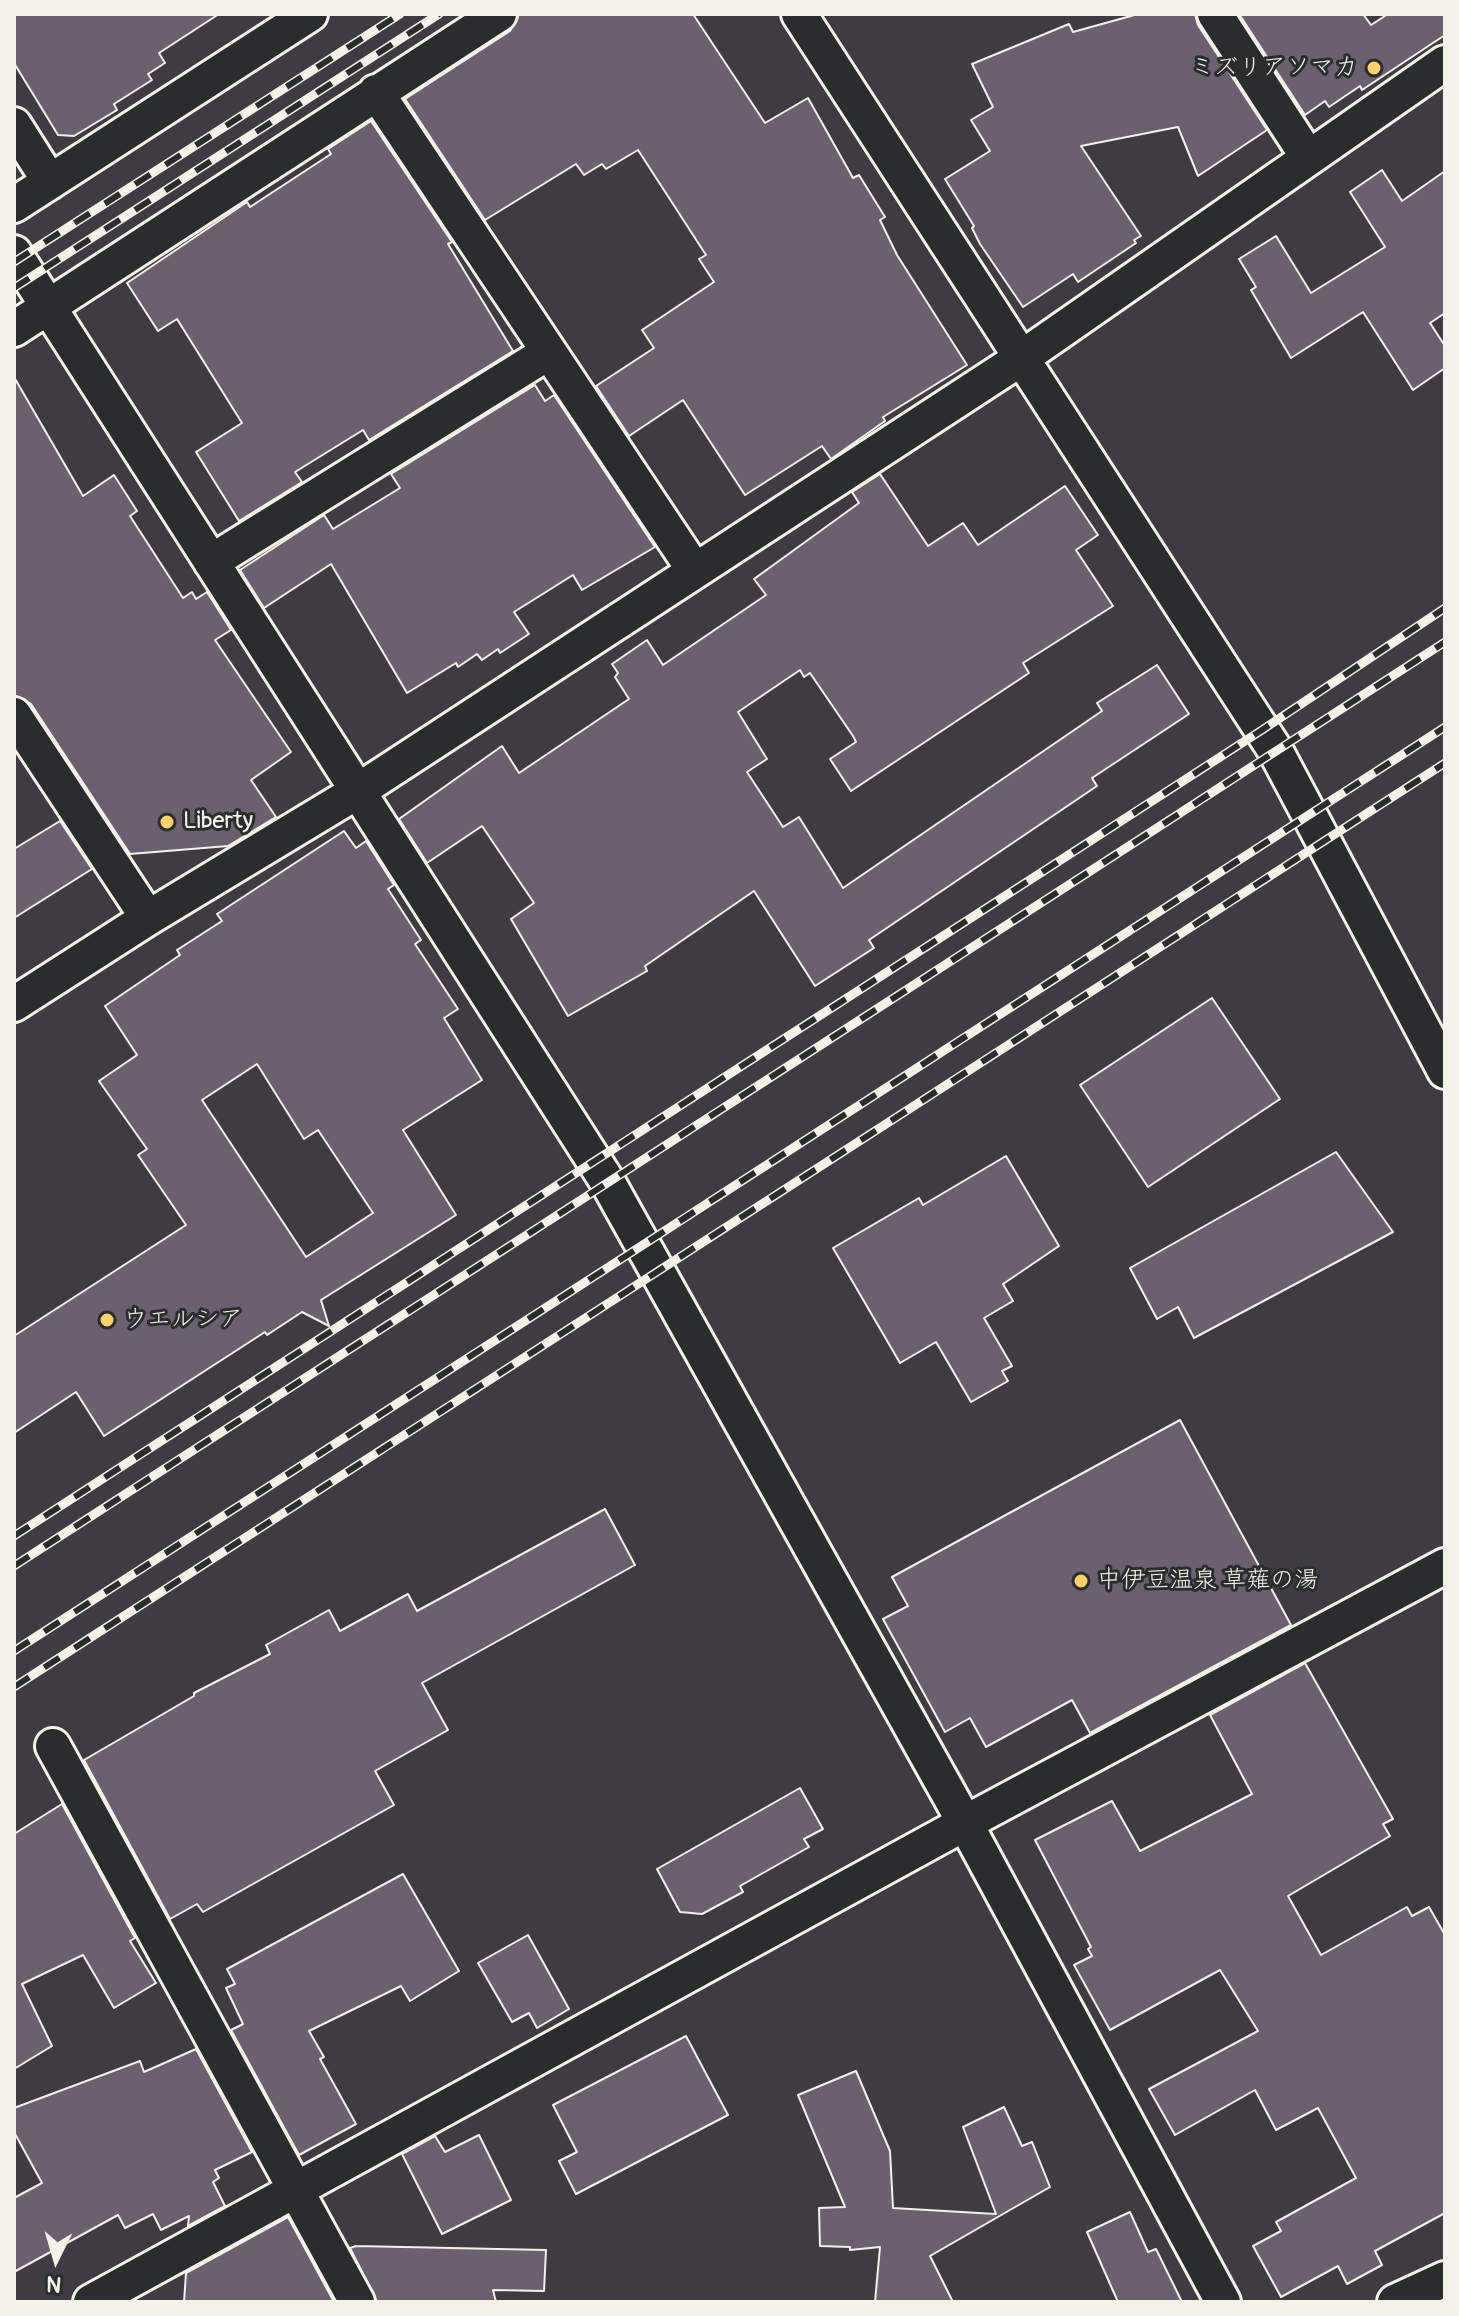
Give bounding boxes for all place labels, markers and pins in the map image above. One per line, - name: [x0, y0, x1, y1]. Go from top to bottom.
- place label: ミズリアソマカ: [1190, 54, 1358, 82]
- marker: ミズリアソマカ: [1365, 59, 1383, 77]
- place label: Liberty: [183, 808, 253, 836]
- marker: Liberty: [158, 813, 176, 831]
- place label: ウエルシア: [123, 1306, 243, 1334]
- marker: ウエルシア: [98, 1311, 116, 1329]
- place label: 中伊豆温泉 草薙の湯: [1097, 1567, 1318, 1595]
- marker: 中伊豆温泉 草薙の湯: [1072, 1572, 1090, 1590]

